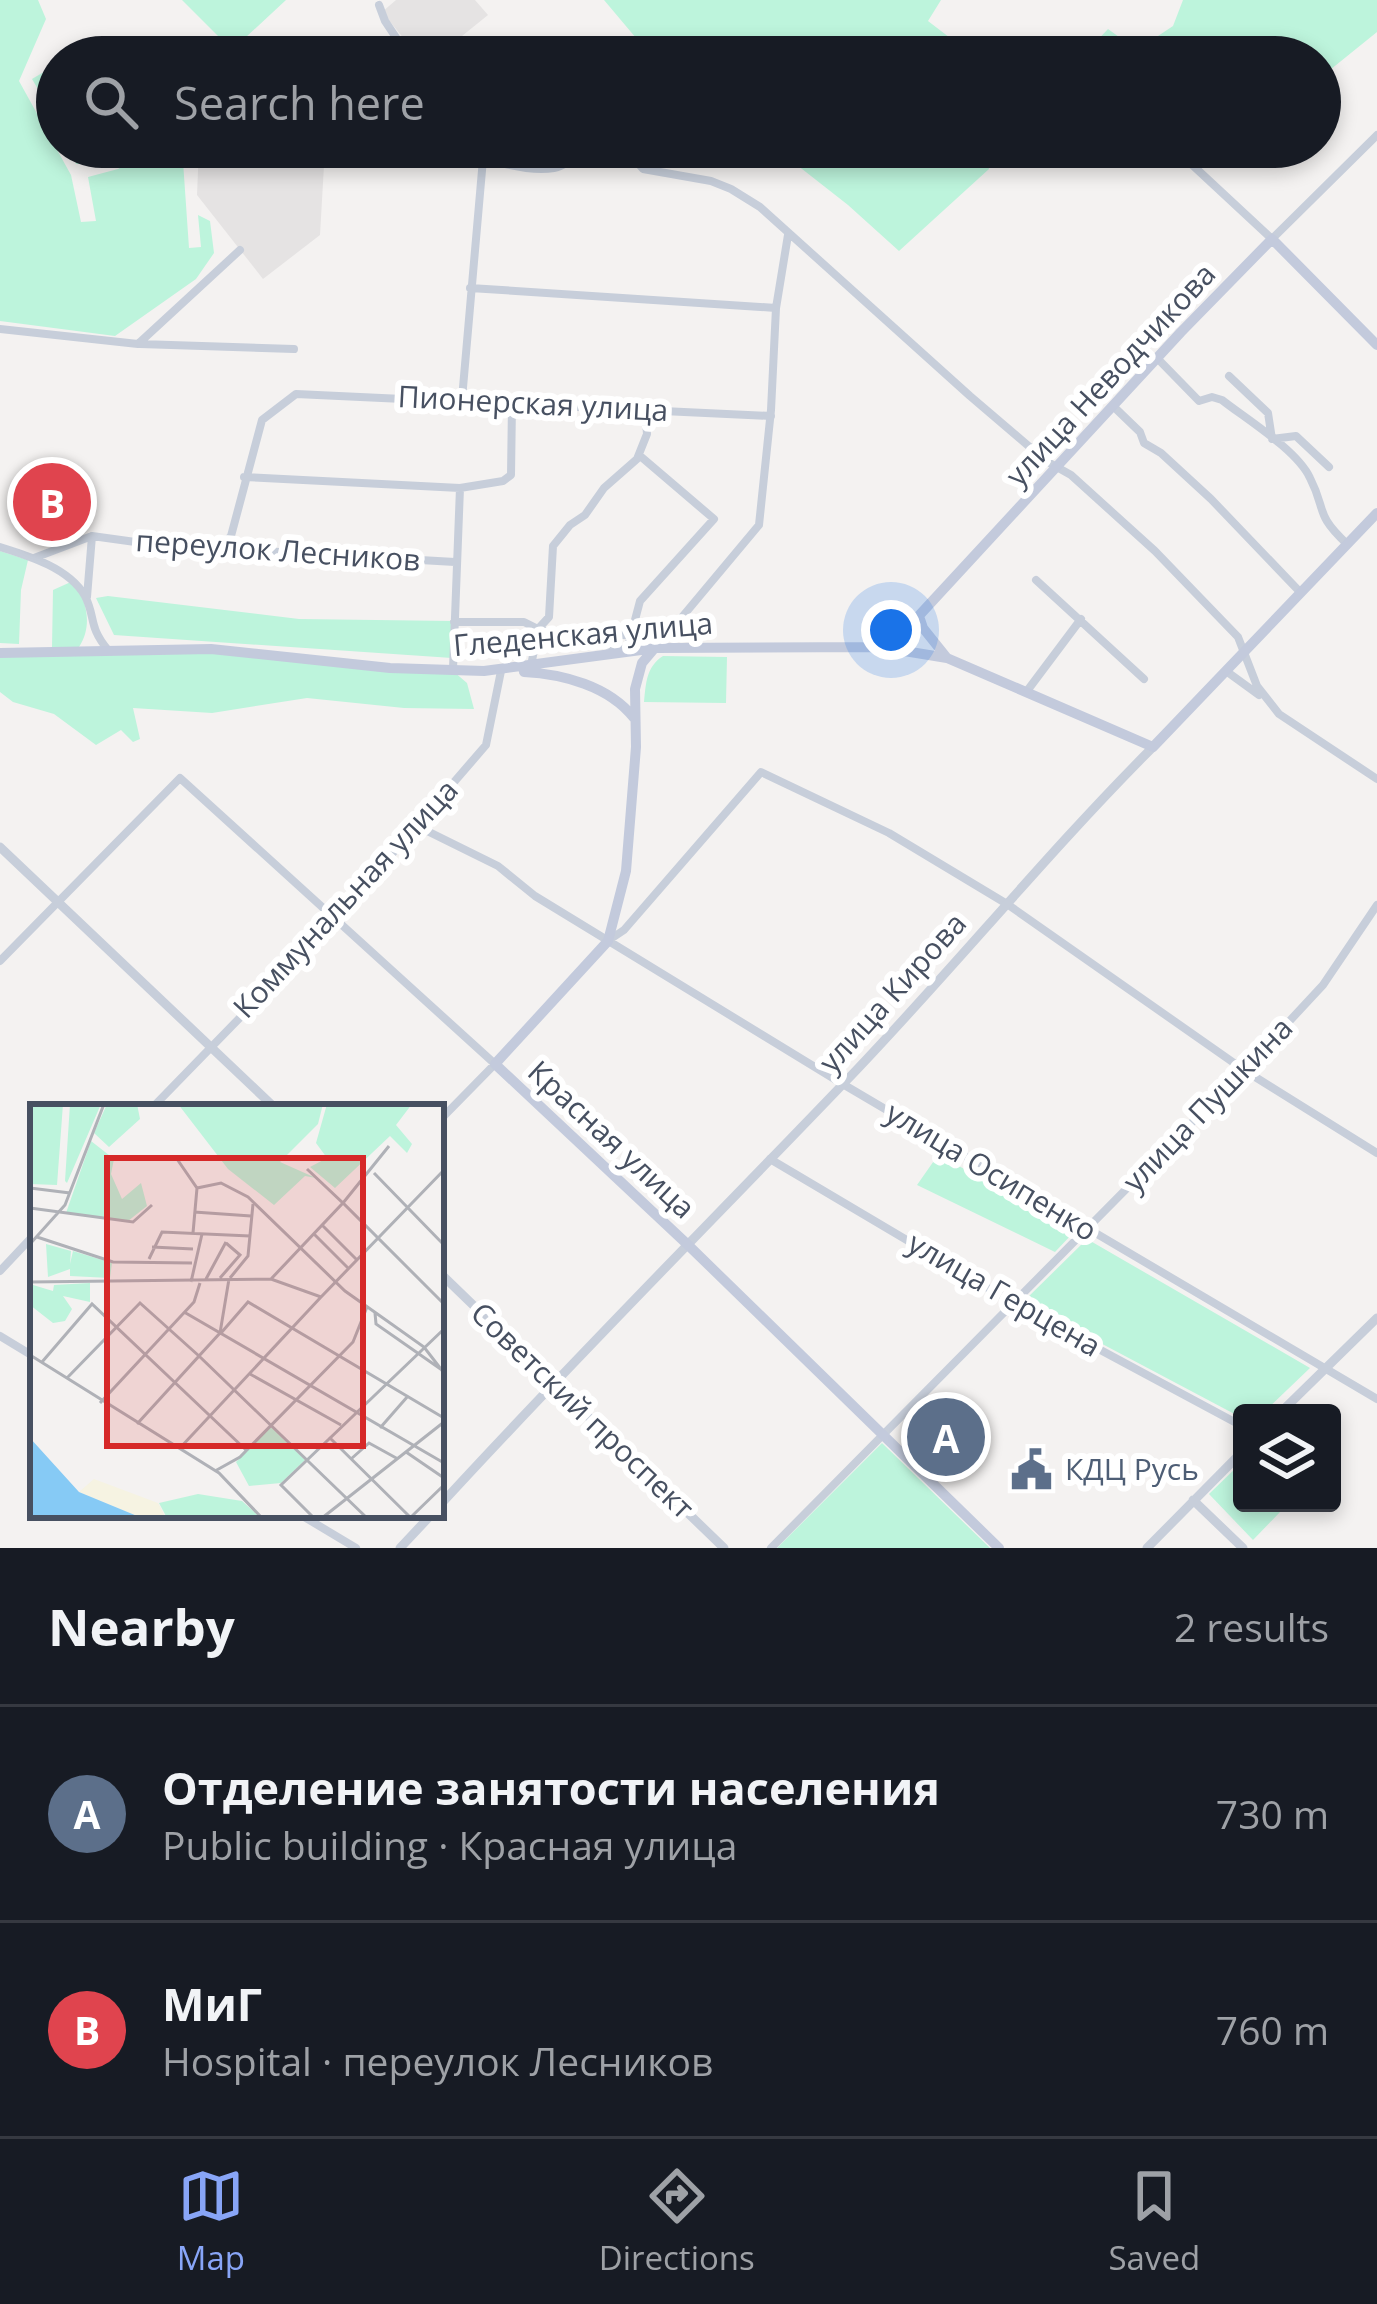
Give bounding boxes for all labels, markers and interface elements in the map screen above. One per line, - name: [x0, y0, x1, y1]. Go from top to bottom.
- search box: [36, 36, 1341, 168]
- icon: search: [78, 69, 144, 135]
- text: Search here: [174, 72, 425, 133]
- street label: улица Неводчикова: [996, 254, 1224, 494]
- street label: Пионерская улица: [397, 375, 669, 430]
- pin: B: [13, 457, 91, 547]
- street label: переулок Лесников: [134, 519, 422, 580]
- your location: [861, 600, 921, 660]
- street label: Гледенская улица: [451, 602, 714, 665]
- street label: Коммунальная улица: [223, 770, 467, 1026]
- street label: улица Кирова: [809, 903, 975, 1081]
- street label: улица Пушкина: [1113, 1008, 1301, 1200]
- street label: Красная улица: [520, 1051, 704, 1227]
- street label: улица Осипенко: [879, 1092, 1105, 1250]
- inset map: [30, 1104, 444, 1518]
- street label: улица Герцена: [901, 1222, 1109, 1366]
- street label: Советский проспект: [463, 1293, 704, 1527]
- pin: A: [907, 1392, 985, 1482]
- map controls: [1233, 1404, 1341, 1512]
- button: layers: [1233, 1404, 1341, 1512]
- public building icon: КДЦ Русь: [1008, 1447, 1054, 1493]
- place label: КДЦ Русь: [1065, 1448, 1199, 1489]
- text: Nearby: [48, 1591, 235, 1661]
- text: 2 results: [1174, 1600, 1329, 1653]
- text: Отделение занятости населения: [162, 1757, 940, 1818]
- text: A: [74, 1787, 100, 1840]
- text: 730 m: [1216, 1787, 1329, 1840]
- text: Public building · Красная улица: [162, 1818, 737, 1871]
- text: МиГ: [162, 1973, 262, 2034]
- text: B: [74, 2003, 100, 2056]
- text: 760 m: [1216, 2003, 1329, 2056]
- text: Hospital · переулок Лесников: [162, 2034, 713, 2087]
- tab: Map: [177, 2163, 245, 2280]
- tab: Directions: [599, 2163, 755, 2280]
- tab: Saved: [1108, 2163, 1200, 2280]

